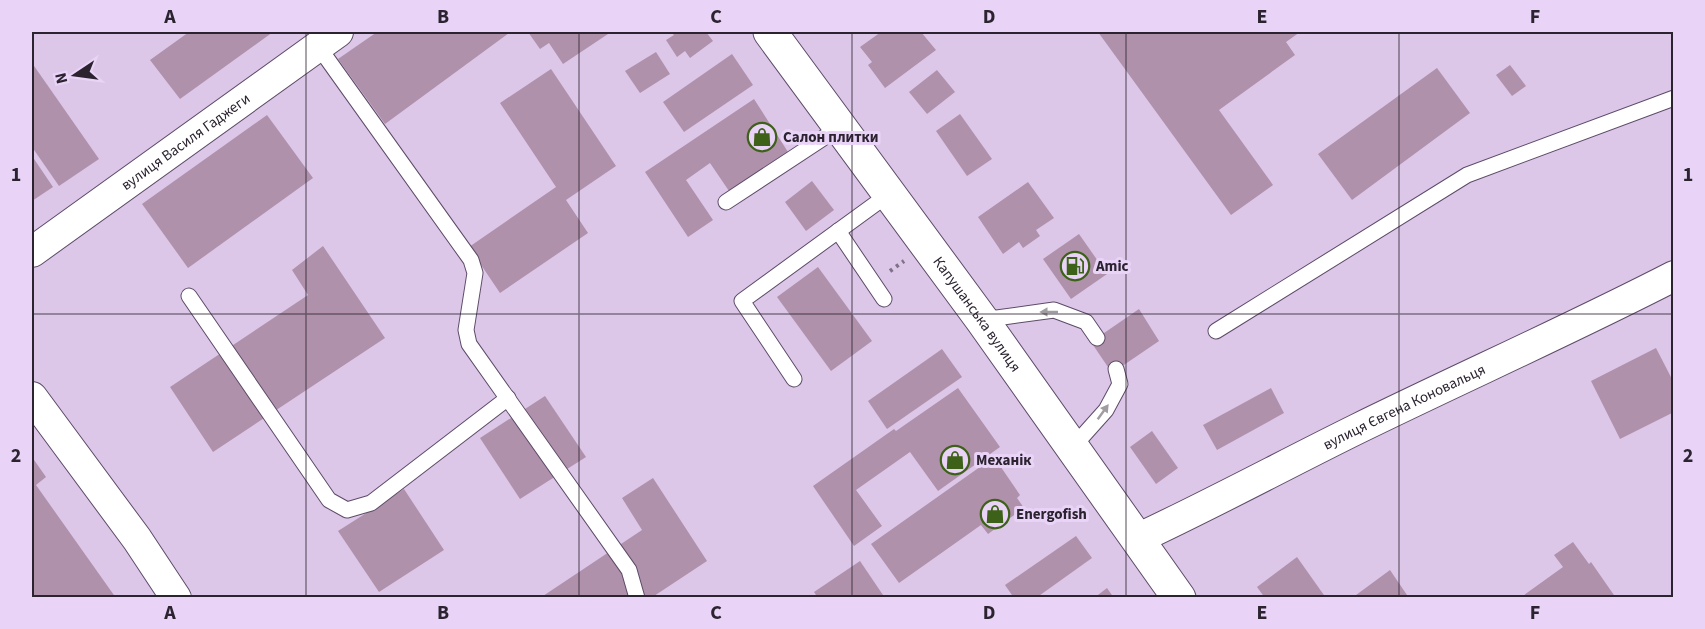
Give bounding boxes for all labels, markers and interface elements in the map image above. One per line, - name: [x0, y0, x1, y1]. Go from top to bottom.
- text: A: [163, 3, 176, 31]
- text: B: [437, 3, 449, 31]
- text: C: [710, 3, 722, 31]
- text: D: [983, 3, 995, 31]
- text: E: [1257, 3, 1267, 31]
- text: F: [1530, 3, 1540, 31]
- north arrow: [45, 45, 105, 105]
- text: N: [49, 70, 73, 86]
- street label: вулиця Василя Гаджеги: [117, 88, 254, 195]
- shop icon: Салон плитки: [746, 121, 778, 153]
- place label: Салон плитки: [783, 127, 879, 148]
- text: 1: [11, 161, 21, 189]
- text: 1: [1683, 161, 1693, 189]
- fuel station icon: Amic: [1059, 250, 1091, 282]
- street label: Капушанська вулиця: [928, 252, 1026, 376]
- place label: Amic: [1095, 256, 1129, 277]
- one-way arrow: [1039, 307, 1058, 317]
- street label: вулиця Євгена Коновальця: [1319, 359, 1489, 455]
- one-way arrow: [1097, 404, 1109, 420]
- text: 2: [11, 442, 21, 470]
- text: 2: [1683, 442, 1693, 470]
- shop icon: Механік: [939, 444, 971, 476]
- place label: Механік: [976, 450, 1032, 471]
- shop icon: Energofish: [979, 498, 1011, 530]
- place label: Energofish: [1016, 504, 1087, 525]
- text: A: [163, 599, 176, 627]
- text: B: [437, 599, 449, 627]
- text: C: [710, 599, 722, 627]
- text: D: [983, 599, 995, 627]
- text: E: [1257, 599, 1267, 627]
- text: F: [1530, 599, 1540, 627]

